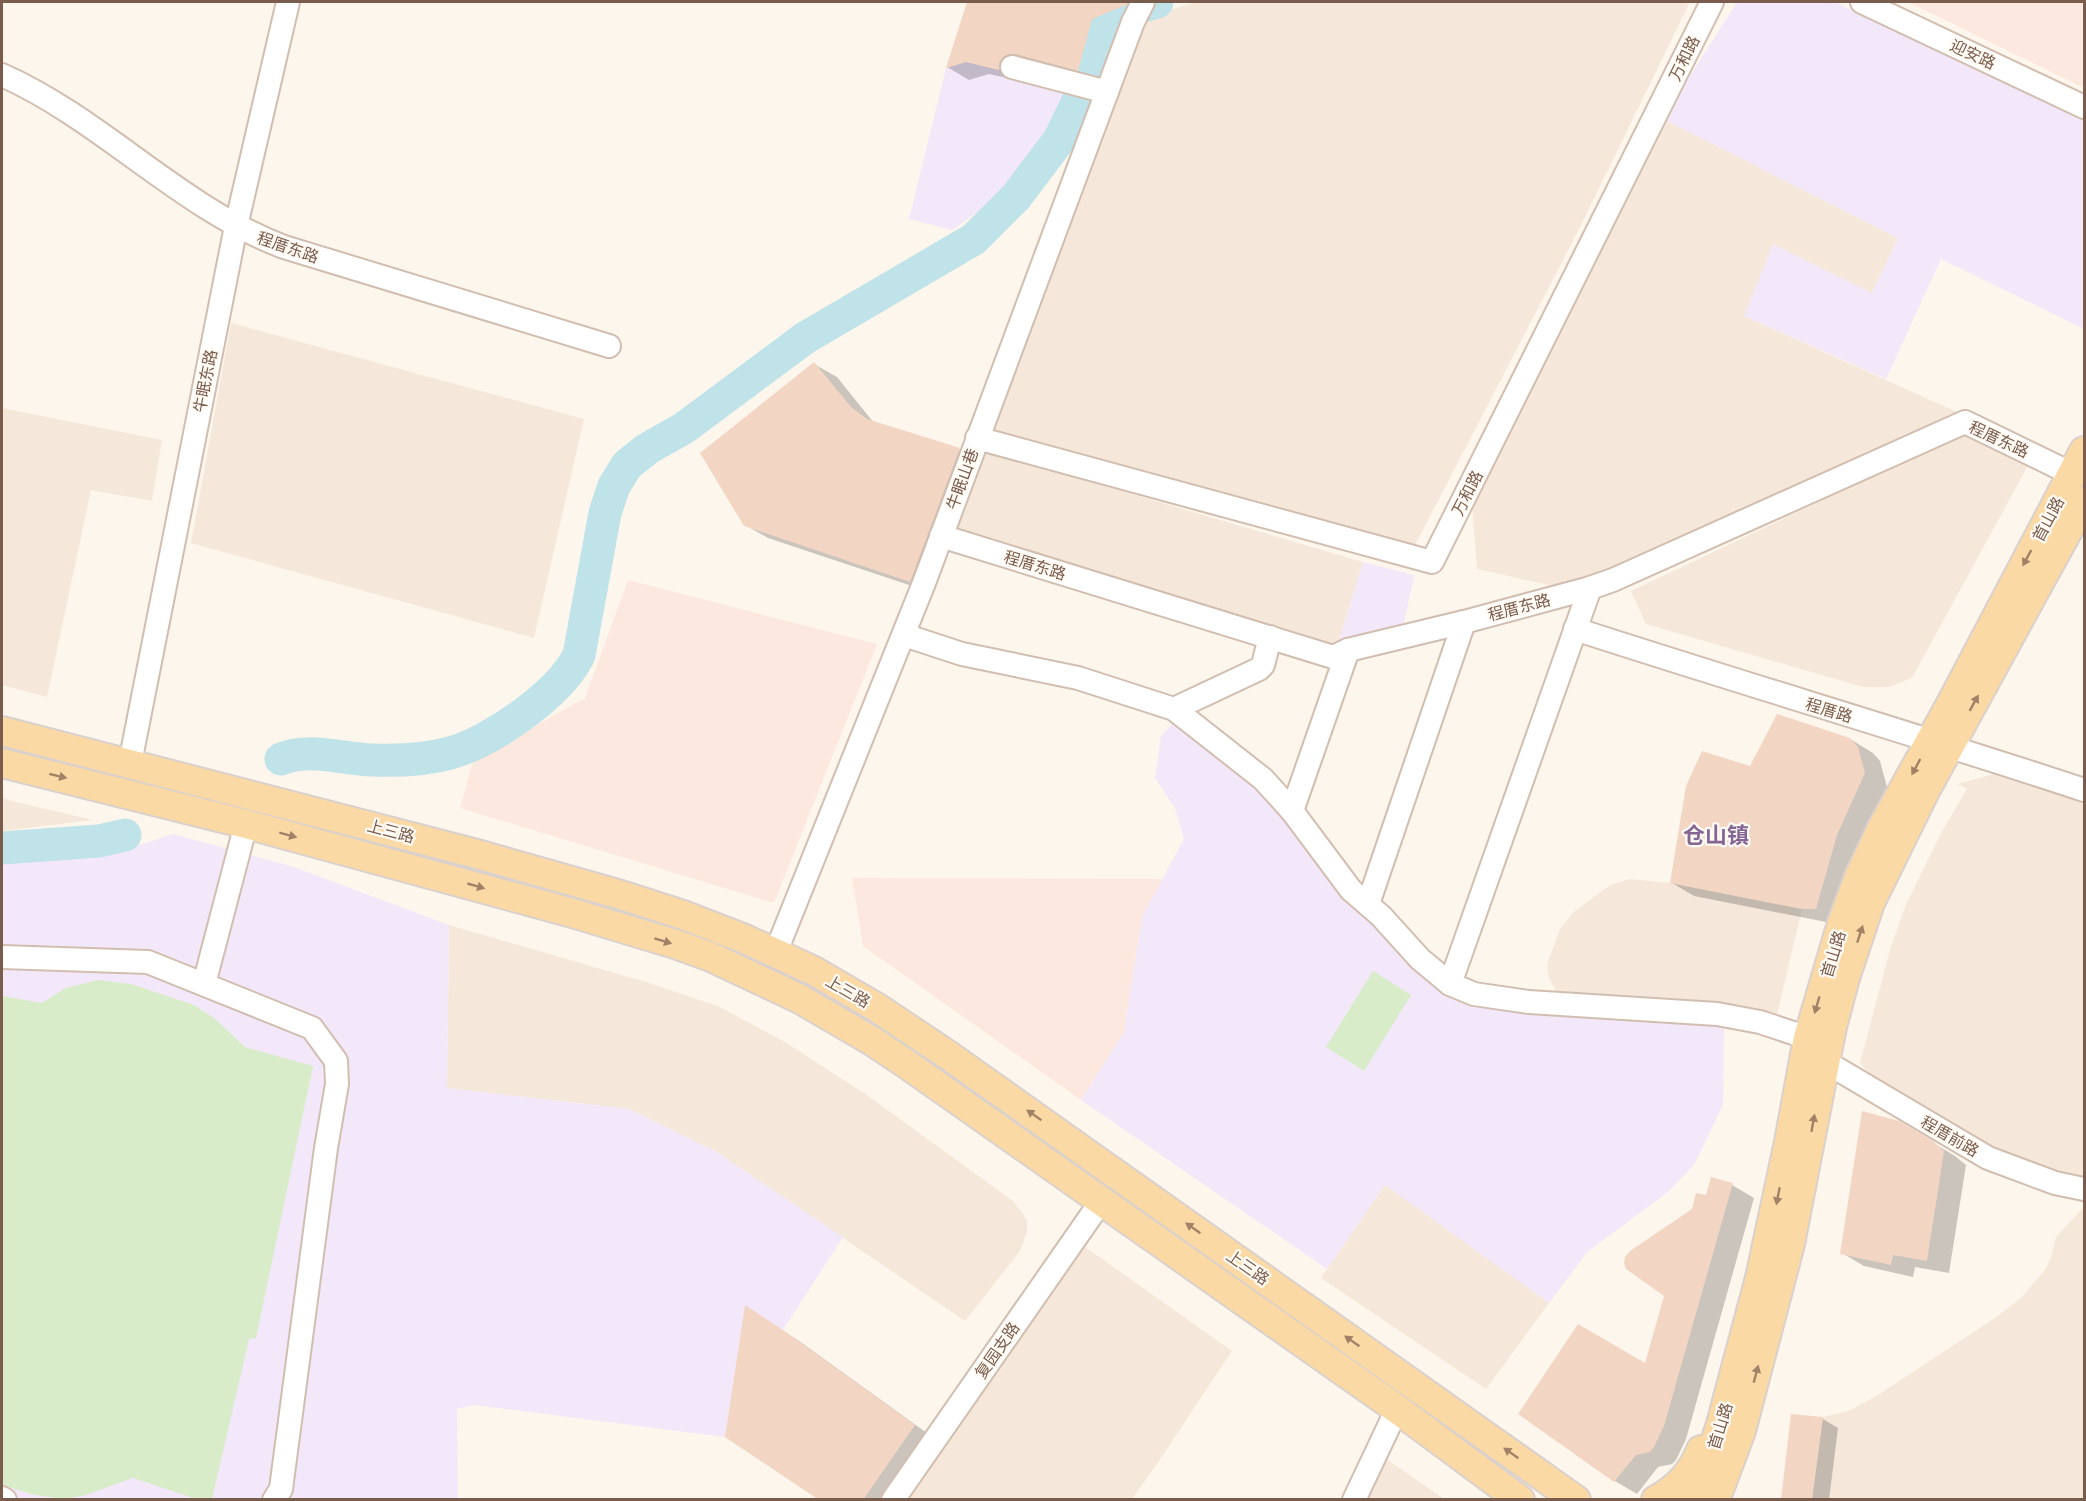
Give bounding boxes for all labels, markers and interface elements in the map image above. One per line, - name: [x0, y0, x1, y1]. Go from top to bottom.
- street label: 万和路: [1664, 32, 1704, 84]
- street label: 迎安路: [1947, 35, 1999, 73]
- street label: 程厝东路: [254, 227, 322, 267]
- street label: 牛眠东路: [189, 348, 221, 414]
- street label: 程厝东路: [1966, 416, 2032, 462]
- street label: 牛眠山巷: [942, 446, 982, 512]
- street label: 万和路: [1447, 467, 1487, 519]
- street label: 首山路: [2028, 493, 2068, 545]
- street label: 程厝东路: [1001, 546, 1069, 584]
- one-way arrow: [2023, 550, 2032, 567]
- street label: 程厝东路: [1485, 589, 1553, 625]
- street label: 程厝路: [1803, 693, 1855, 727]
- one-way arrow: [1969, 694, 1979, 711]
- one-way arrow: [1911, 759, 1921, 776]
- one-way arrow: [50, 772, 68, 781]
- street label: 上三路: [365, 815, 417, 847]
- district label: 仓山镇: [1683, 820, 1749, 849]
- one-way arrow: [279, 831, 297, 841]
- one-way arrow: [467, 882, 485, 891]
- one-way arrow: [1856, 925, 1865, 943]
- street label: 首山路: [1816, 928, 1850, 980]
- one-way arrow: [654, 936, 672, 946]
- street label: 上三路: [822, 970, 874, 1012]
- one-way arrow: [1812, 996, 1822, 1014]
- one-way arrow: [1026, 1109, 1042, 1121]
- street label: 程厝前路: [1917, 1111, 1983, 1161]
- one-way arrow: [1809, 1113, 1818, 1132]
- one-way arrow: [1773, 1186, 1782, 1205]
- one-way arrow: [1185, 1222, 1201, 1234]
- street label: 上三路: [1223, 1245, 1273, 1289]
- street label: 复园支路: [970, 1318, 1024, 1382]
- one-way arrow: [1344, 1336, 1360, 1347]
- one-way arrow: [1751, 1365, 1761, 1383]
- street label: 首山路: [1703, 1400, 1737, 1452]
- one-way arrow: [1503, 1448, 1519, 1459]

